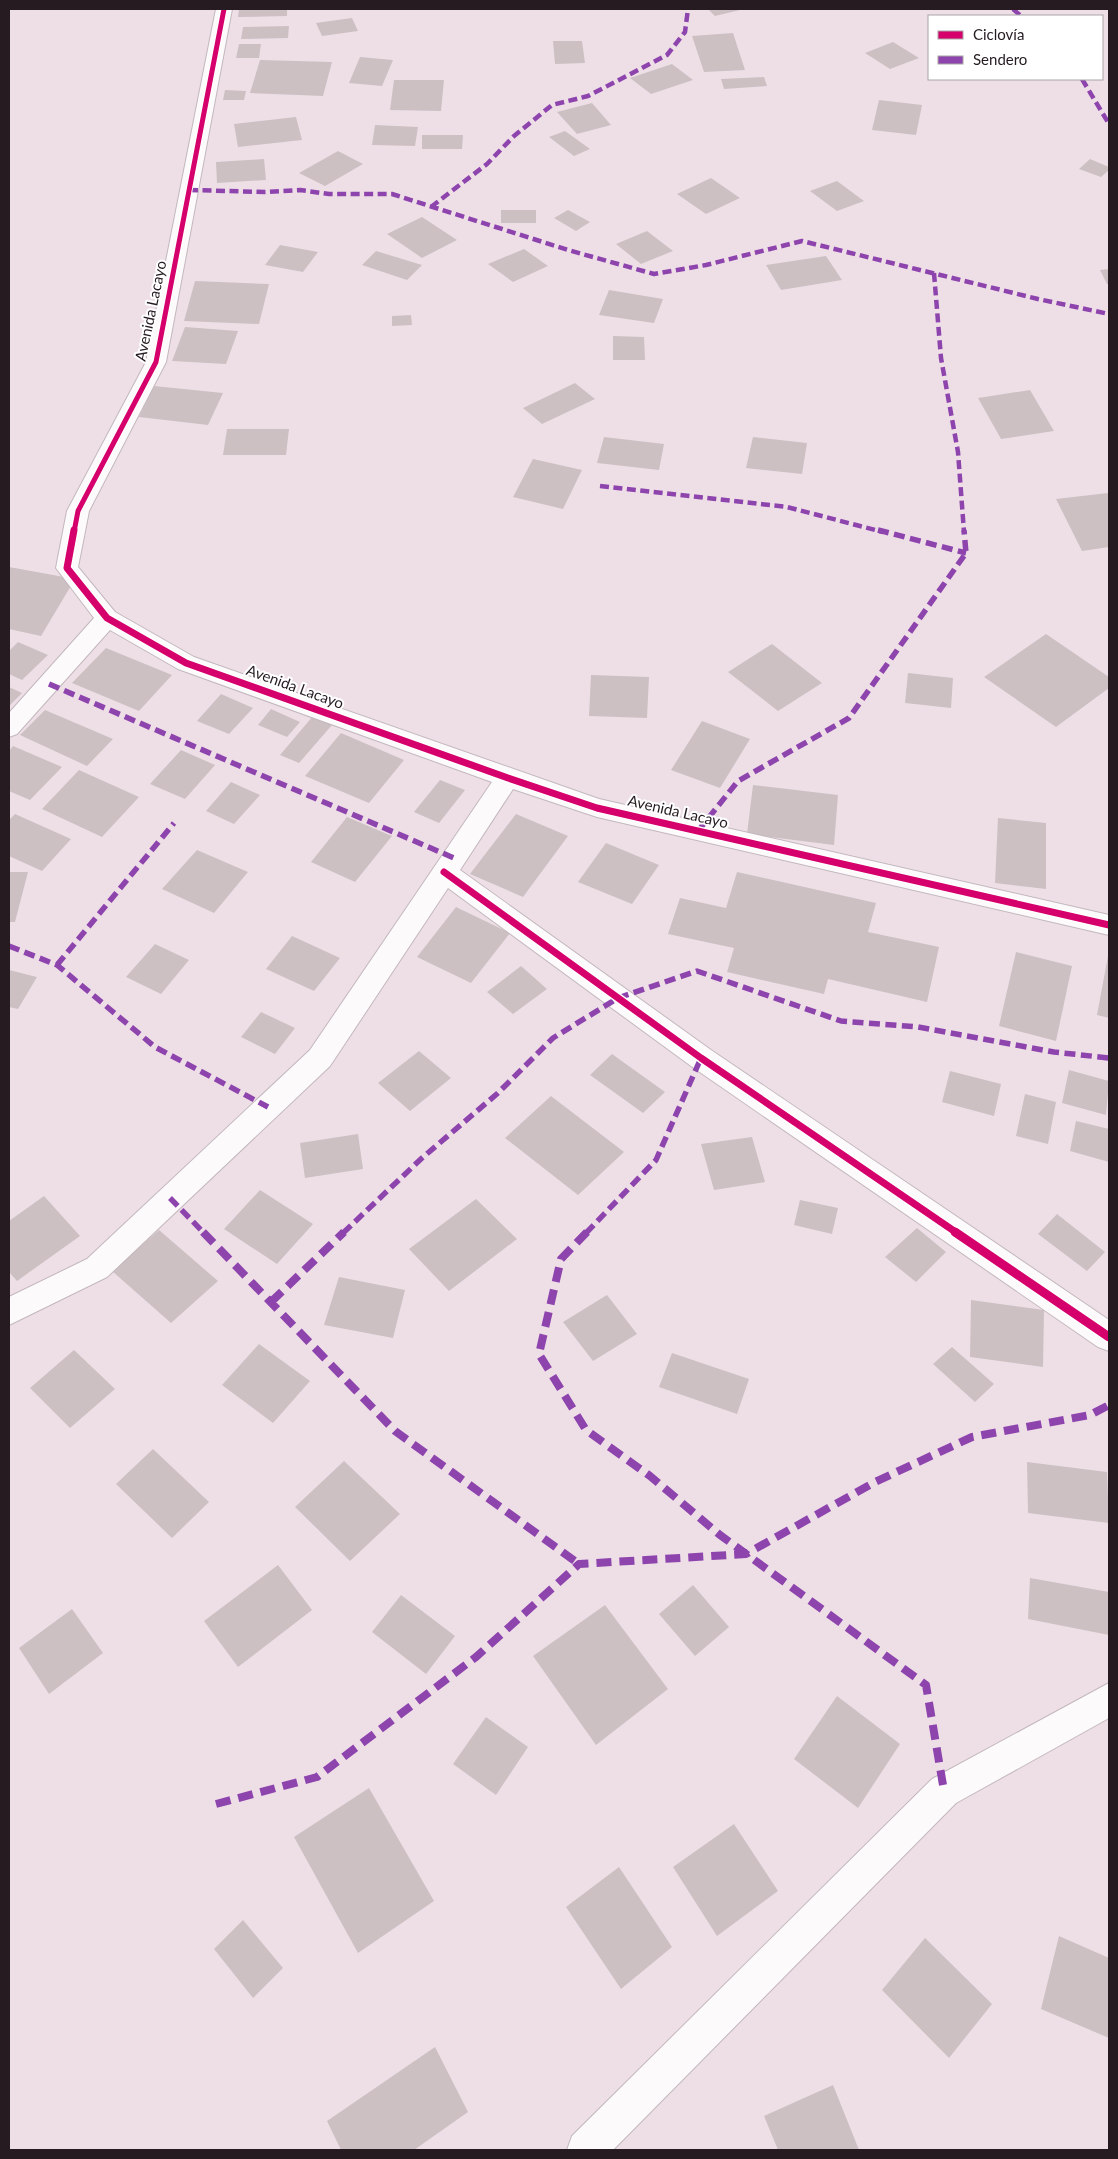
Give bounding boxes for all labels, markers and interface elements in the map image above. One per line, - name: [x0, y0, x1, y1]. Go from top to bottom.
- legend: [928, 15, 1103, 80]
- text: Ciclovía: [973, 25, 1024, 43]
- text: Sendero: [973, 50, 1027, 68]
- street label: Avenida Lacayo: [131, 259, 169, 363]
- street label: Avenida Lacayo: [244, 660, 346, 712]
- street label: Avenida Lacayo: [626, 791, 730, 831]

